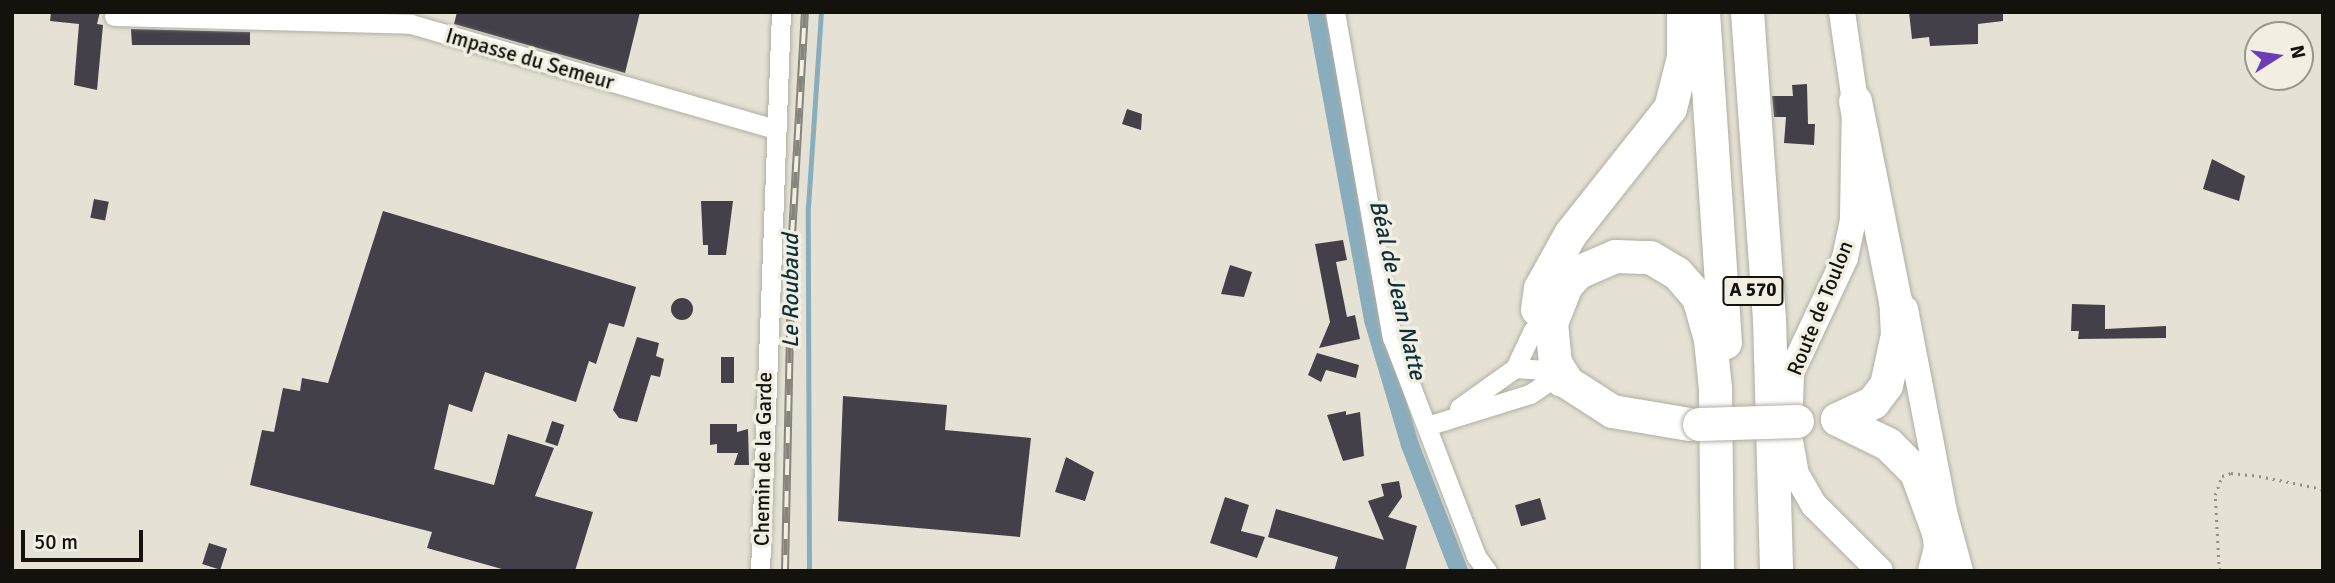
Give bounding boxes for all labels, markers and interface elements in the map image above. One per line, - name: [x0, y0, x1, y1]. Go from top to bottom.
- north arrow: [2244, 21, 2314, 91]
- street label: Impasse du Semeur: [443, 23, 617, 95]
- text: N: [2284, 43, 2311, 61]
- water label: Béal de Jean Natte: [1363, 198, 1431, 382]
- water label: Le Roubaud: [777, 234, 805, 348]
- street label: Route de Toulon: [1782, 237, 1858, 379]
- road number: A 570: [1722, 276, 1784, 306]
- street label: Chemin de la Garde: [749, 372, 777, 546]
- scale bar: [24, 516, 147, 560]
- text: 50 m: [34, 529, 78, 555]

